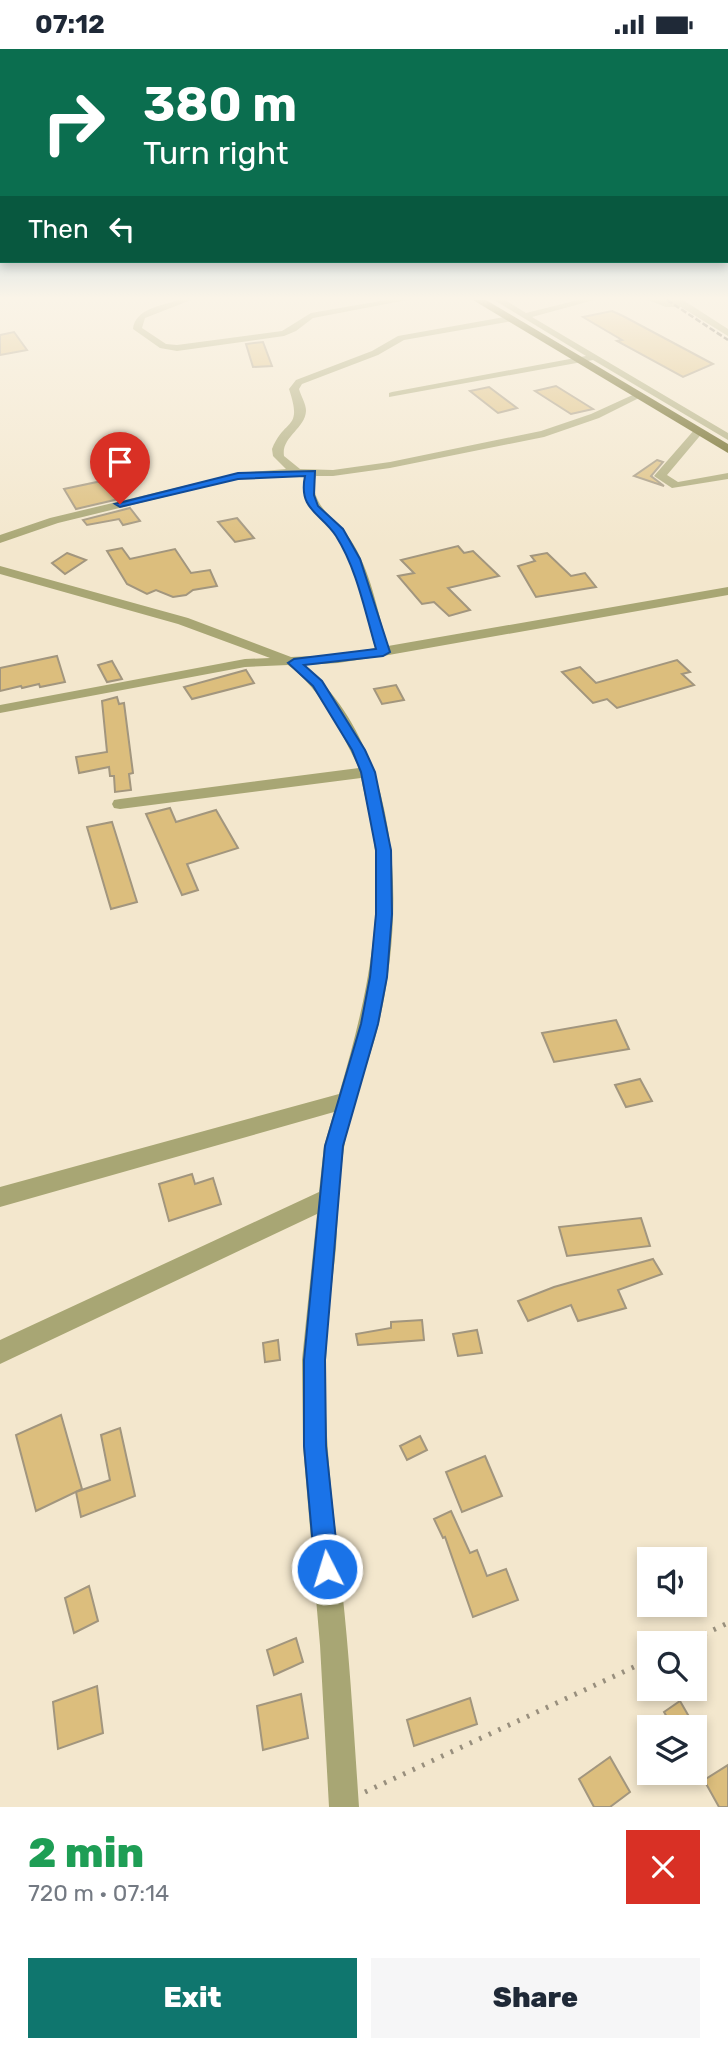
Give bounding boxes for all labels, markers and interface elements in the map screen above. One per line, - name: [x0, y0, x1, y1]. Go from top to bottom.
- text: 07:12: [35, 9, 105, 40]
- text: 380 m: [143, 75, 297, 133]
- icon: right: [28, 77, 119, 168]
- text: Turn right: [143, 134, 288, 172]
- icon: left: [103, 210, 141, 248]
- text: Then: [28, 214, 89, 245]
- pin: [90, 432, 150, 504]
- icon: arrive: [101, 443, 139, 481]
- position arrow: [290, 1532, 364, 1606]
- map controls: [637, 1547, 707, 1785]
- button: sound: [637, 1547, 707, 1617]
- button: search: [637, 1631, 707, 1701]
- button: layers: [637, 1715, 707, 1785]
- text: 2 min: [28, 1828, 144, 1878]
- button: close: [626, 1830, 700, 1904]
- text: 720 m · 07:14: [28, 1879, 169, 1907]
- button: Exit: [28, 1958, 357, 2038]
- button: Share: [371, 1958, 700, 2038]

